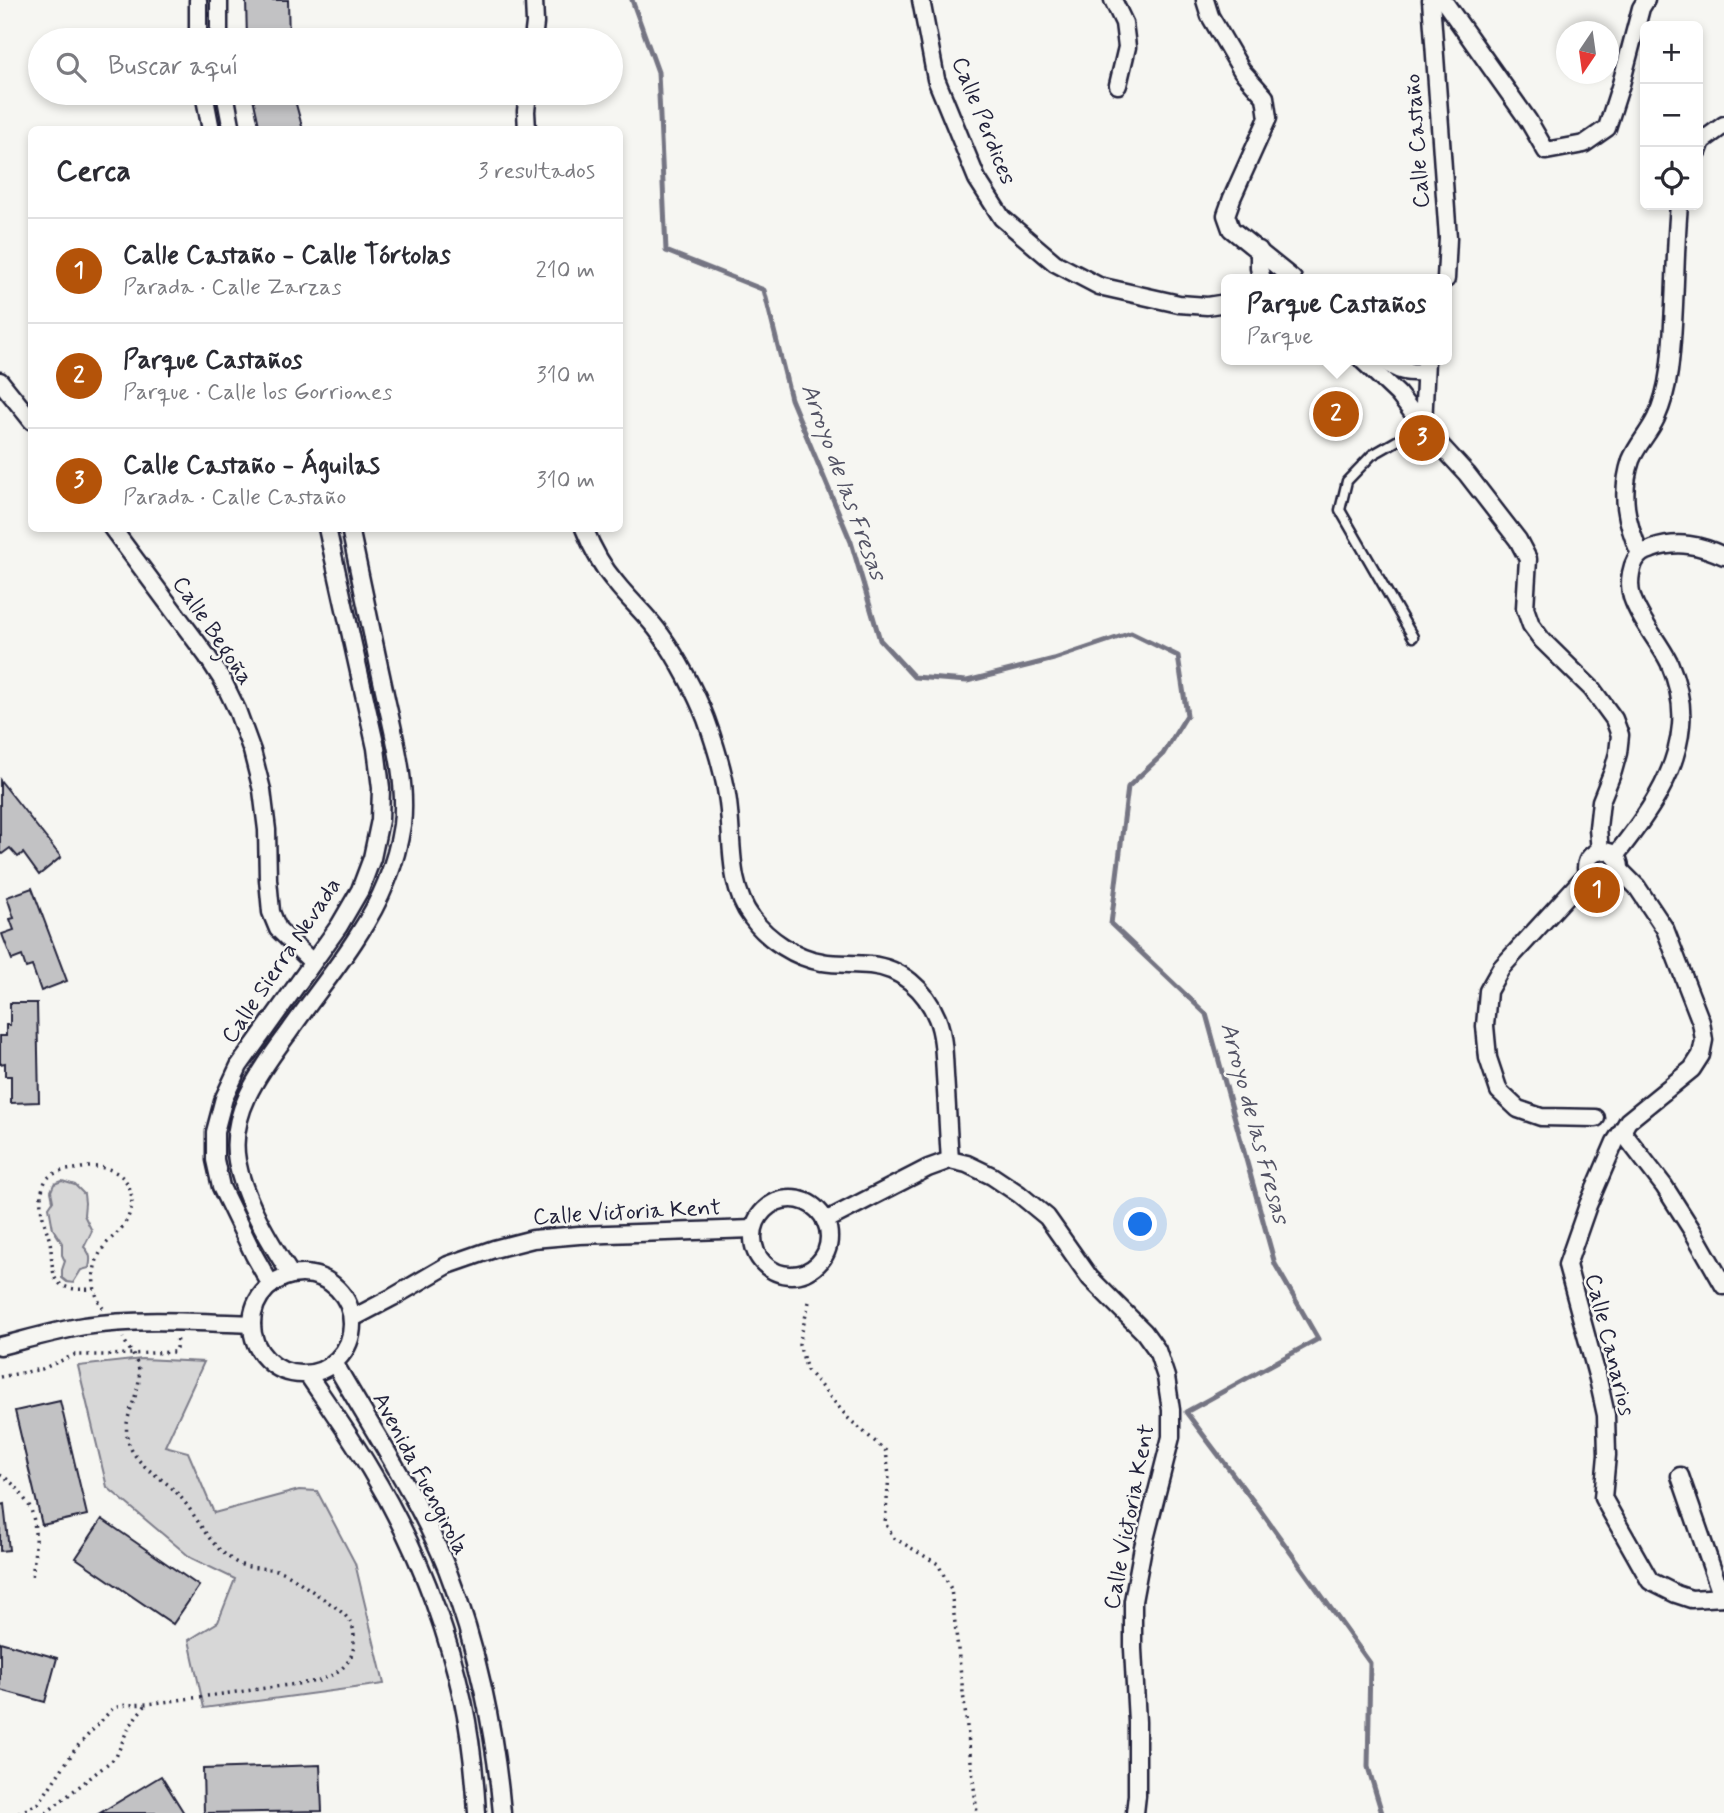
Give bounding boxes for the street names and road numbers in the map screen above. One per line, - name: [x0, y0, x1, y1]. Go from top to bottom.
- street label: Calle Perdices: [944, 53, 1022, 189]
- street label: Calle Castaño: [1398, 73, 1438, 209]
- street label: Calle Begoña: [163, 571, 259, 692]
- street label: Calle Sierra Nevada: [215, 872, 349, 1050]
- street label: Calle Victoria Kent: [532, 1193, 722, 1233]
- street label: Calle Canarios: [1577, 1271, 1641, 1419]
- street label: Avenida Fuengirola: [363, 1388, 475, 1561]
- street label: Calle Victoria Kent: [1097, 1422, 1163, 1612]

